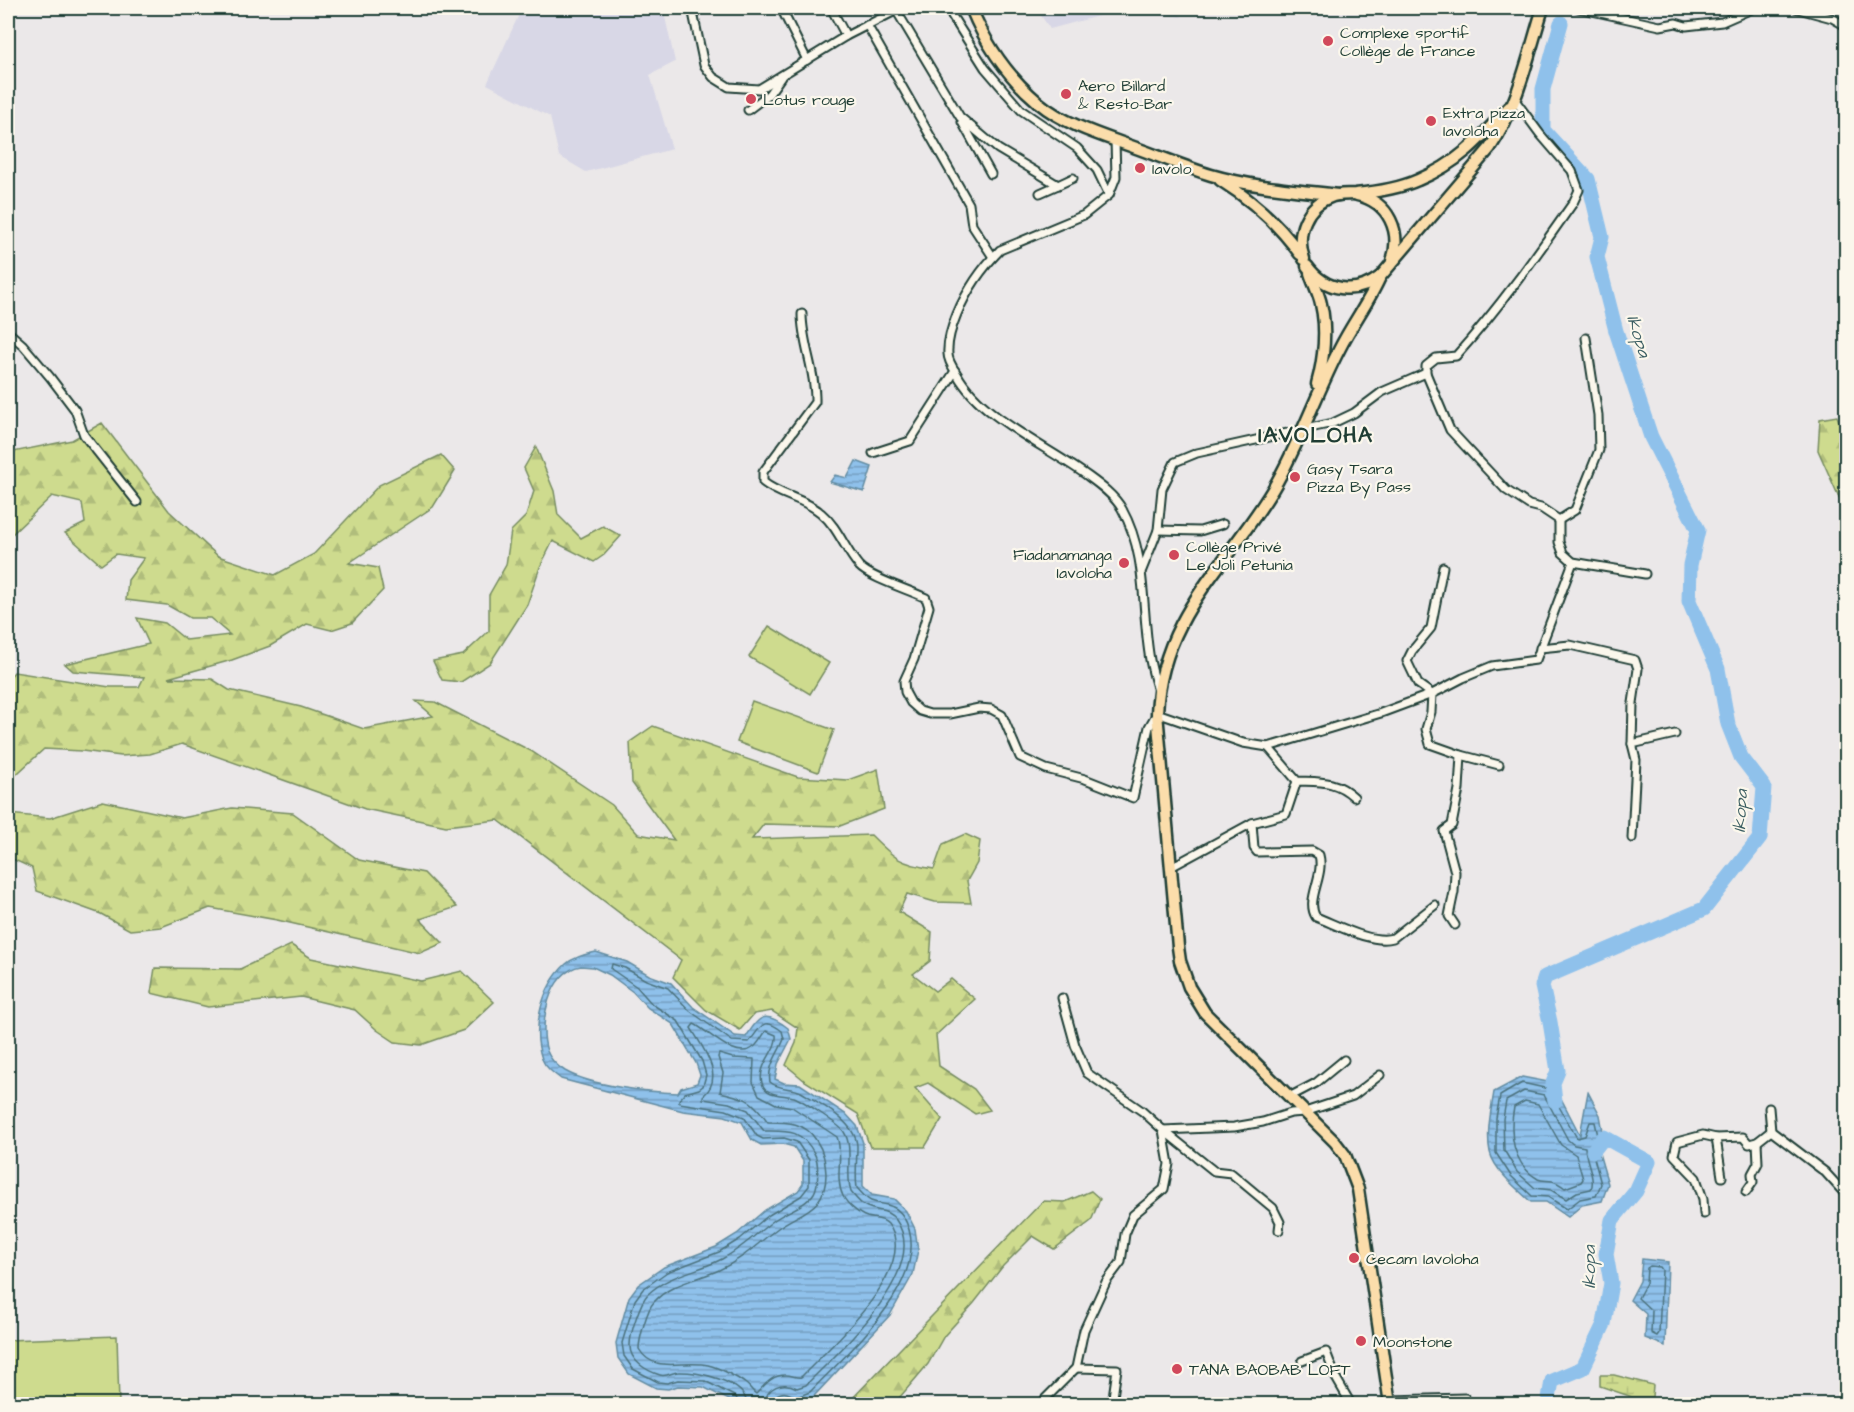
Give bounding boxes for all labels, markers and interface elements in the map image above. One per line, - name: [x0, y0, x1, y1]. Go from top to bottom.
- place label: Complexe sportif Collège de France: [1340, 22, 1476, 63]
- marker: Complexe sportif Collège de France: [1321, 34, 1335, 48]
- place label: Aero Billard & Resto-Bar: [1078, 75, 1172, 115]
- marker: Aero Billard & Resto-Bar: [1059, 87, 1073, 101]
- place label: Lotus rouge: [763, 89, 855, 112]
- marker: Lotus rouge: [744, 92, 758, 106]
- place label: Extra pizza Iavoloha: [1443, 102, 1525, 142]
- marker: Extra pizza Iavoloha: [1424, 114, 1438, 128]
- place label: Iavolo: [1152, 158, 1191, 180]
- marker: Iavolo: [1133, 161, 1147, 175]
- water label: Ikopa: [1620, 312, 1657, 361]
- district label: IAVOLOHA: [1258, 420, 1374, 451]
- place label: Gasy Tsara Pizza By Pass: [1307, 458, 1411, 499]
- marker: Gasy Tsara Pizza By Pass: [1288, 470, 1302, 484]
- place label: Collège Privé Le Joli Petunia: [1186, 536, 1293, 576]
- place label: Fiadanamanga Iavoloha: [1013, 544, 1112, 584]
- marker: Collège Privé Le Joli Petunia: [1167, 548, 1181, 562]
- marker: Fiadanamanga Iavoloha: [1117, 556, 1131, 570]
- water label: Ikopa: [1727, 788, 1754, 833]
- water label: Ikopa: [1577, 1245, 1602, 1289]
- place label: Cecam Iavoloha: [1366, 1248, 1479, 1270]
- marker: Cecam Iavoloha: [1347, 1251, 1361, 1265]
- place label: Moonstone: [1373, 1331, 1453, 1353]
- marker: Moonstone: [1354, 1334, 1368, 1348]
- place label: TANA BAOBAB LOFT: [1189, 1359, 1351, 1381]
- marker: TANA BAOBAB LOFT: [1170, 1362, 1184, 1376]

